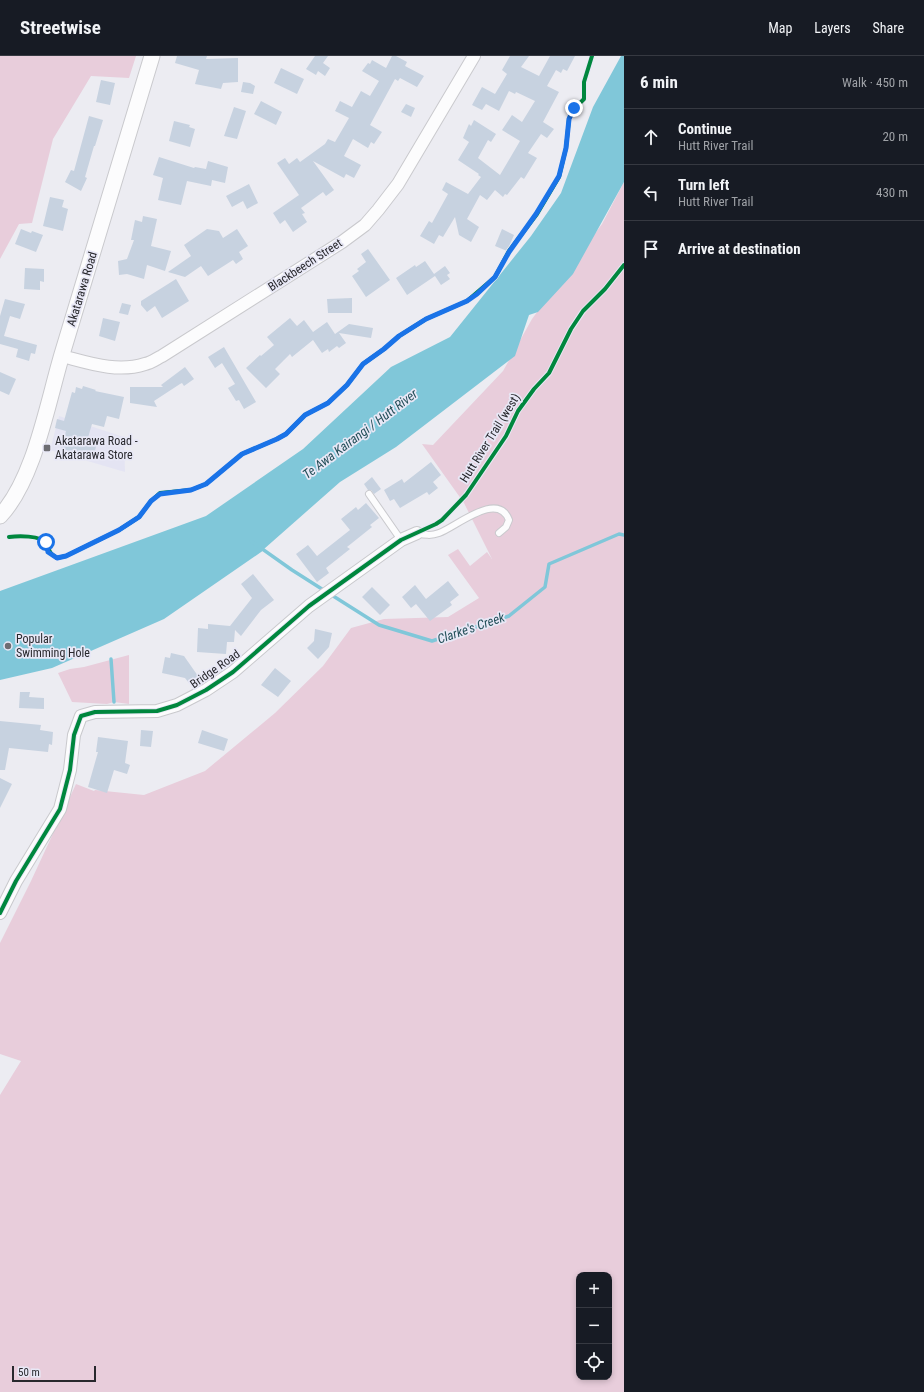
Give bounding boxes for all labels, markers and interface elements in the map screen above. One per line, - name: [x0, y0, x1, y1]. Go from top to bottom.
- text: Streetwise: [20, 16, 101, 39]
- text: Map: [768, 20, 792, 36]
- text: Layers: [814, 20, 851, 36]
- text: Share: [873, 20, 904, 36]
- text: 6 min: [640, 72, 678, 92]
- text: Walk · 450 m: [842, 75, 908, 90]
- route end: [565, 99, 583, 117]
- text: Continue: [678, 120, 732, 138]
- icon: ahead: [640, 126, 662, 148]
- text: 20 m: [882, 129, 908, 144]
- text: Hutt River Trail: [678, 138, 753, 153]
- text: Turn left: [678, 176, 729, 194]
- icon: left: [640, 182, 662, 204]
- text: 430 m: [876, 185, 908, 200]
- text: Hutt River Trail: [678, 194, 753, 209]
- street label: Blackbeech Street: [265, 236, 345, 294]
- icon: arrive: [640, 238, 662, 260]
- text: Arrive at destination: [678, 240, 801, 258]
- street label: Akatarawa Road: [64, 250, 100, 328]
- water label: Te Awa Kairangi / Hutt River: [300, 385, 421, 482]
- street label: Hutt River Trail (west): [457, 391, 523, 485]
- place label: Akatarawa Road - Akatarawa Store: [55, 434, 138, 462]
- marker: Akatarawa Road - Akatarawa Store: [42, 443, 52, 453]
- route start: [37, 533, 55, 551]
- water label: Clarke's Creek: [435, 609, 507, 646]
- place label: Popular Swimming Hole: [16, 632, 90, 660]
- marker: Popular Swimming Hole: [3, 641, 13, 651]
- street label: Bridge Road: [188, 647, 243, 691]
- map controls: [576, 1272, 612, 1380]
- button: +: [576, 1272, 612, 1308]
- button: −: [576, 1308, 612, 1344]
- button: locate: [576, 1344, 612, 1380]
- scale bar: [12, 1364, 96, 1383]
- text: 50 m: [18, 1366, 40, 1379]

